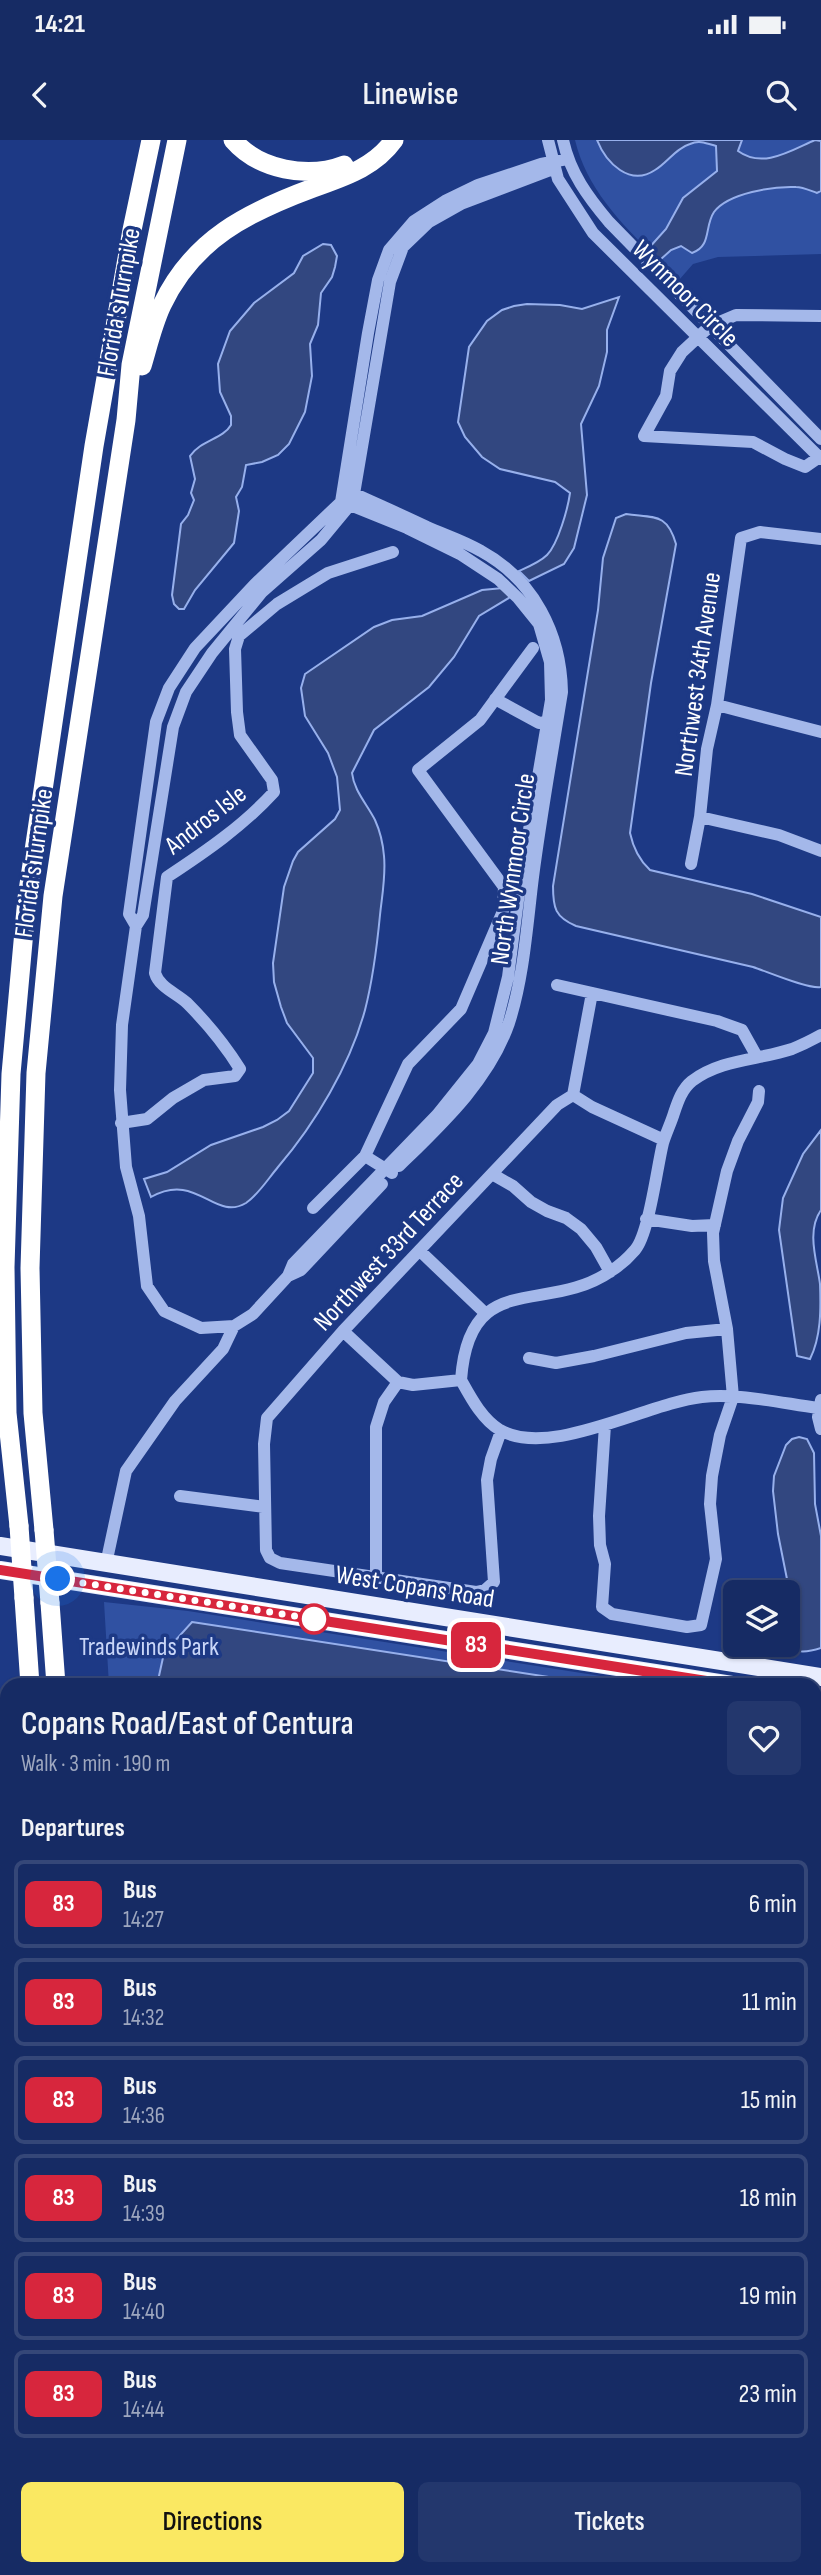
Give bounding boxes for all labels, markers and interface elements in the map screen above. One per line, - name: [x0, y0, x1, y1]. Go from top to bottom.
- text: 14:21: [35, 9, 85, 40]
- text: Linewise: [362, 75, 459, 114]
- icon: back: [21, 76, 59, 114]
- icon: search: [762, 76, 800, 114]
- street label: Florida's Turnpike: [91, 226, 148, 379]
- street label: Wynmoor Circle: [625, 234, 745, 354]
- street label: Northwest 34th Avenue: [669, 570, 728, 778]
- street label: North Wynmoor Circle: [485, 771, 542, 967]
- street label: Andros Isle: [158, 779, 253, 862]
- street label: Florida's Turnpike: [9, 787, 60, 940]
- street label: Northwest 33rd Terrace: [308, 1166, 471, 1338]
- street label: West Copans Road: [333, 1560, 496, 1615]
- your location: [40, 1561, 75, 1596]
- map controls: [723, 1580, 800, 1657]
- button: layers: [723, 1580, 800, 1657]
- unlabelled marker: [299, 1604, 329, 1634]
- line badge: 83: [444, 1622, 508, 1668]
- text: 83: [465, 1630, 487, 1659]
- park label: Tradewinds Park: [79, 1632, 219, 1663]
- button: heart: [727, 1701, 801, 1775]
- text: Copans Road/East of Centura: [21, 1704, 354, 1744]
- text: Walk · 3 min · 190 m: [21, 1750, 170, 1778]
- text: Departures: [21, 1813, 125, 1844]
- text: Bus: [123, 1875, 157, 1906]
- text: 83: [52, 1889, 75, 1918]
- text: 6 min: [749, 1889, 797, 1920]
- text: 14:27: [123, 1906, 164, 1934]
- text: Bus: [123, 1973, 157, 2004]
- text: 83: [52, 1987, 75, 2016]
- text: 11 min: [742, 1987, 797, 2018]
- text: 14:32: [123, 2004, 164, 2032]
- text: Bus: [123, 2071, 157, 2102]
- text: 83: [52, 2085, 75, 2114]
- text: 15 min: [741, 2085, 797, 2116]
- text: 14:36: [123, 2102, 165, 2130]
- text: Bus: [123, 2169, 157, 2200]
- text: 83: [52, 2183, 75, 2212]
- text: 18 min: [740, 2183, 797, 2214]
- text: 14:39: [123, 2200, 165, 2228]
- text: Bus: [123, 2267, 157, 2298]
- text: 83: [52, 2281, 75, 2310]
- text: 19 min: [740, 2281, 797, 2312]
- text: 14:40: [123, 2298, 165, 2326]
- text: Bus: [123, 2365, 157, 2396]
- text: 83: [52, 2379, 75, 2408]
- text: 23 min: [739, 2379, 797, 2410]
- text: 14:44: [123, 2396, 164, 2424]
- button: Directions: [21, 2482, 404, 2562]
- button: Tickets: [418, 2482, 801, 2562]

